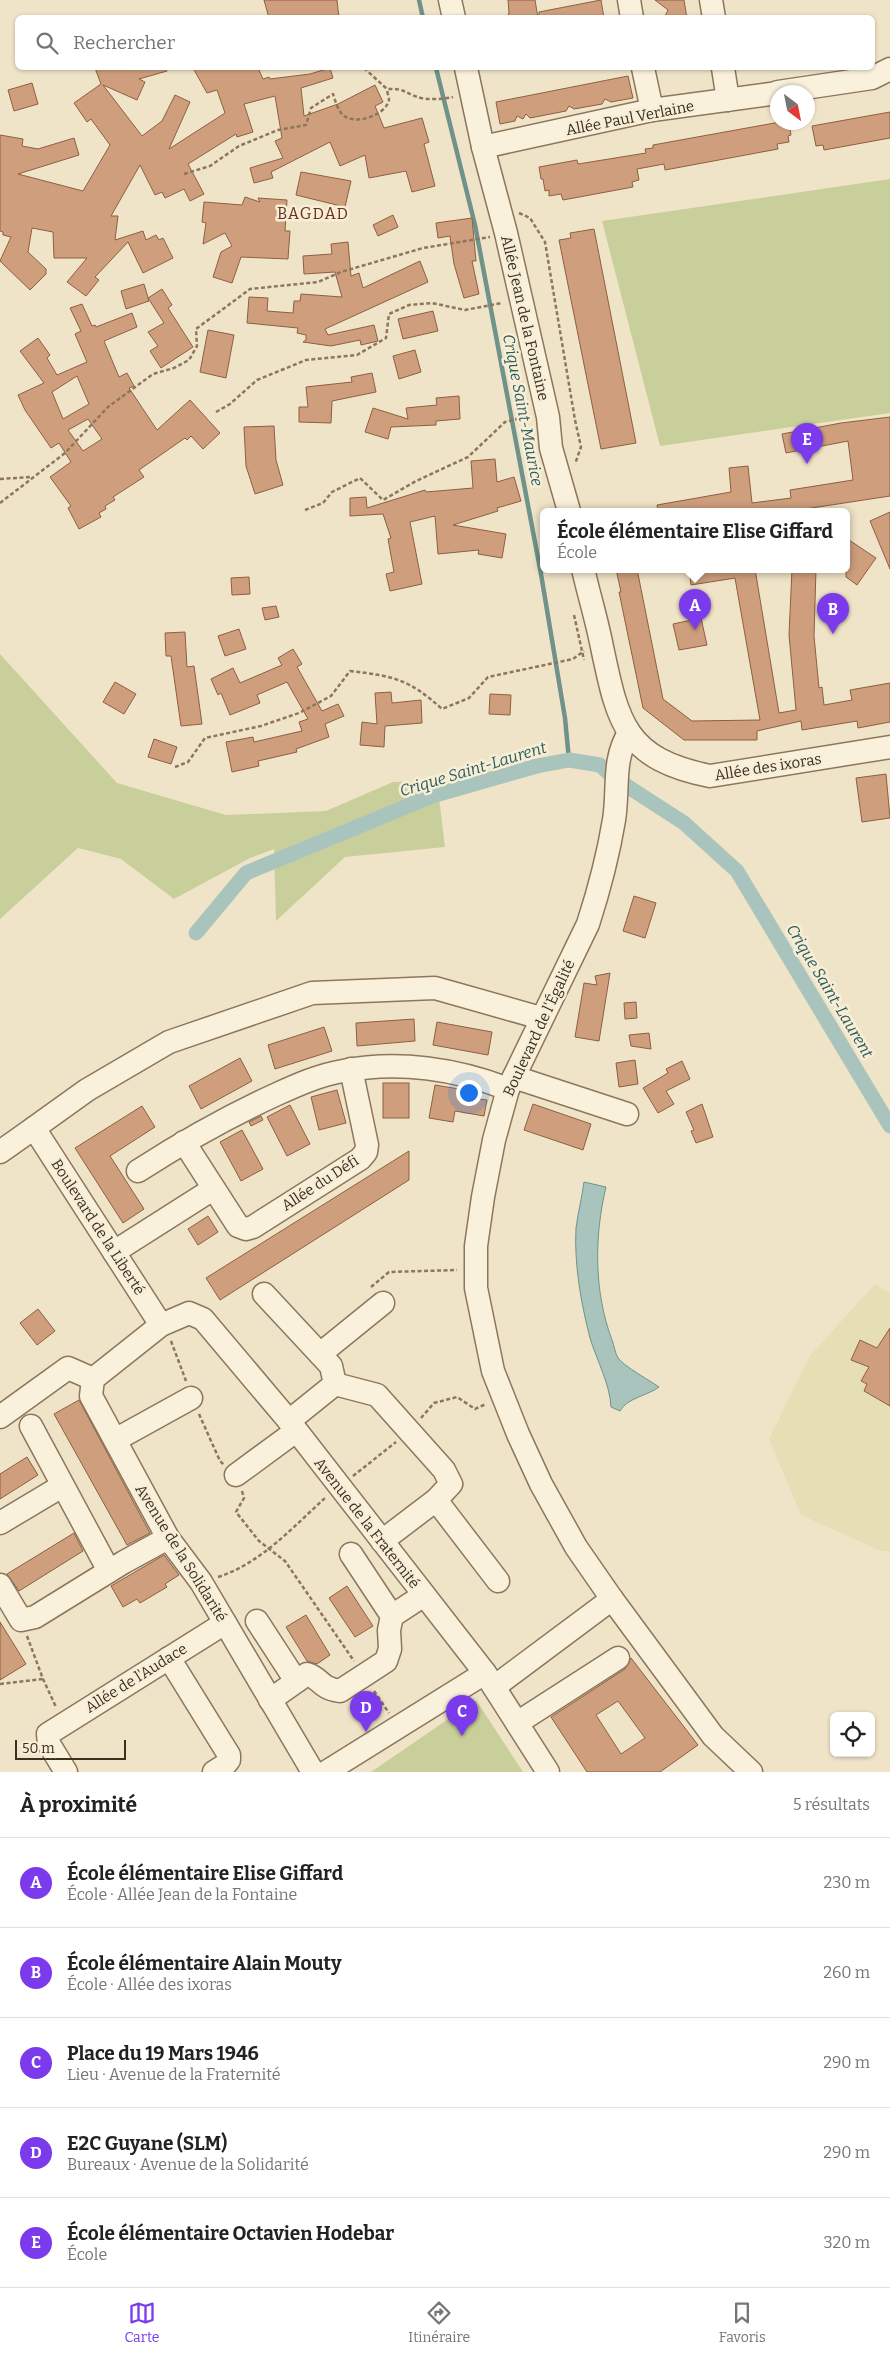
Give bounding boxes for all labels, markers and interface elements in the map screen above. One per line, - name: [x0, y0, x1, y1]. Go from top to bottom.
- search box: [15, 15, 875, 70]
- icon: search: [33, 29, 61, 57]
- text: Rechercher: [73, 31, 175, 54]
- north arrow: [770, 85, 815, 130]
- street label: Allée Paul Verlaine: [564, 97, 696, 139]
- district label: BAGDAD: [277, 204, 349, 223]
- street label: Allée Jean de la Fontaine: [497, 234, 553, 402]
- water label: Crique Saint-Maurice: [499, 332, 547, 488]
- pin: E: [791, 423, 823, 464]
- popup: [540, 508, 850, 573]
- text: École élémentaire Elise Giffard: [557, 520, 833, 543]
- text: École: [557, 543, 597, 562]
- pin: A: [679, 589, 711, 630]
- pin: B: [817, 593, 849, 634]
- water label: Crique Saint-Laurent: [397, 738, 549, 800]
- street label: Allée des ixoras: [713, 750, 823, 784]
- water label: Crique Saint-Laurent: [783, 921, 878, 1061]
- street label: Boulevard de l'Égalité: [499, 957, 579, 1099]
- your location: [456, 1080, 482, 1106]
- street label: Allée du Défi: [278, 1151, 362, 1215]
- street label: Boulevard de la Liberté: [47, 1156, 149, 1298]
- street label: Avenue de la Fraternité: [310, 1454, 424, 1592]
- street label: Avenue de la Solidarité: [131, 1481, 231, 1625]
- street label: Allée de l'Audace: [82, 1639, 190, 1717]
- pin: D: [350, 1691, 382, 1732]
- pin: C: [446, 1695, 478, 1736]
- map controls: [830, 1712, 875, 1757]
- button: locate: [830, 1712, 875, 1757]
- scale bar: [15, 1737, 126, 1760]
- text: 50 m: [22, 1740, 55, 1757]
- text: À proximité: [20, 1792, 137, 1818]
- text: 5 résultats: [793, 1795, 870, 1814]
- text: École élémentaire Elise Giffard: [67, 1862, 343, 1885]
- text: A: [30, 1873, 42, 1892]
- text: 230 m: [823, 1873, 870, 1892]
- text: École · Allée Jean de la Fontaine: [67, 1885, 297, 1904]
- text: École élémentaire Alain Mouty: [67, 1952, 342, 1975]
- text: B: [31, 1963, 41, 1982]
- text: 260 m: [823, 1963, 870, 1982]
- text: École · Allée des ixoras: [67, 1975, 232, 1994]
- text: Place du 19 Mars 1946: [67, 2042, 259, 2065]
- text: C: [31, 2053, 41, 2072]
- text: 290 m: [823, 2053, 870, 2072]
- text: Lieu · Avenue de la Fraternité: [67, 2065, 281, 2084]
- text: E2C Guyane (SLM): [67, 2132, 227, 2155]
- text: D: [30, 2143, 42, 2162]
- text: 290 m: [823, 2143, 870, 2162]
- text: Bureaux · Avenue de la Solidarité: [67, 2155, 309, 2174]
- text: École élémentaire Octavien Hodebar: [67, 2222, 394, 2245]
- text: E: [31, 2233, 41, 2252]
- text: 320 m: [823, 2233, 870, 2252]
- text: École: [67, 2245, 107, 2264]
- tab: Carte: [124, 2299, 160, 2346]
- tab: Itinéraire: [408, 2299, 470, 2346]
- tab: Favoris: [719, 2299, 766, 2346]

